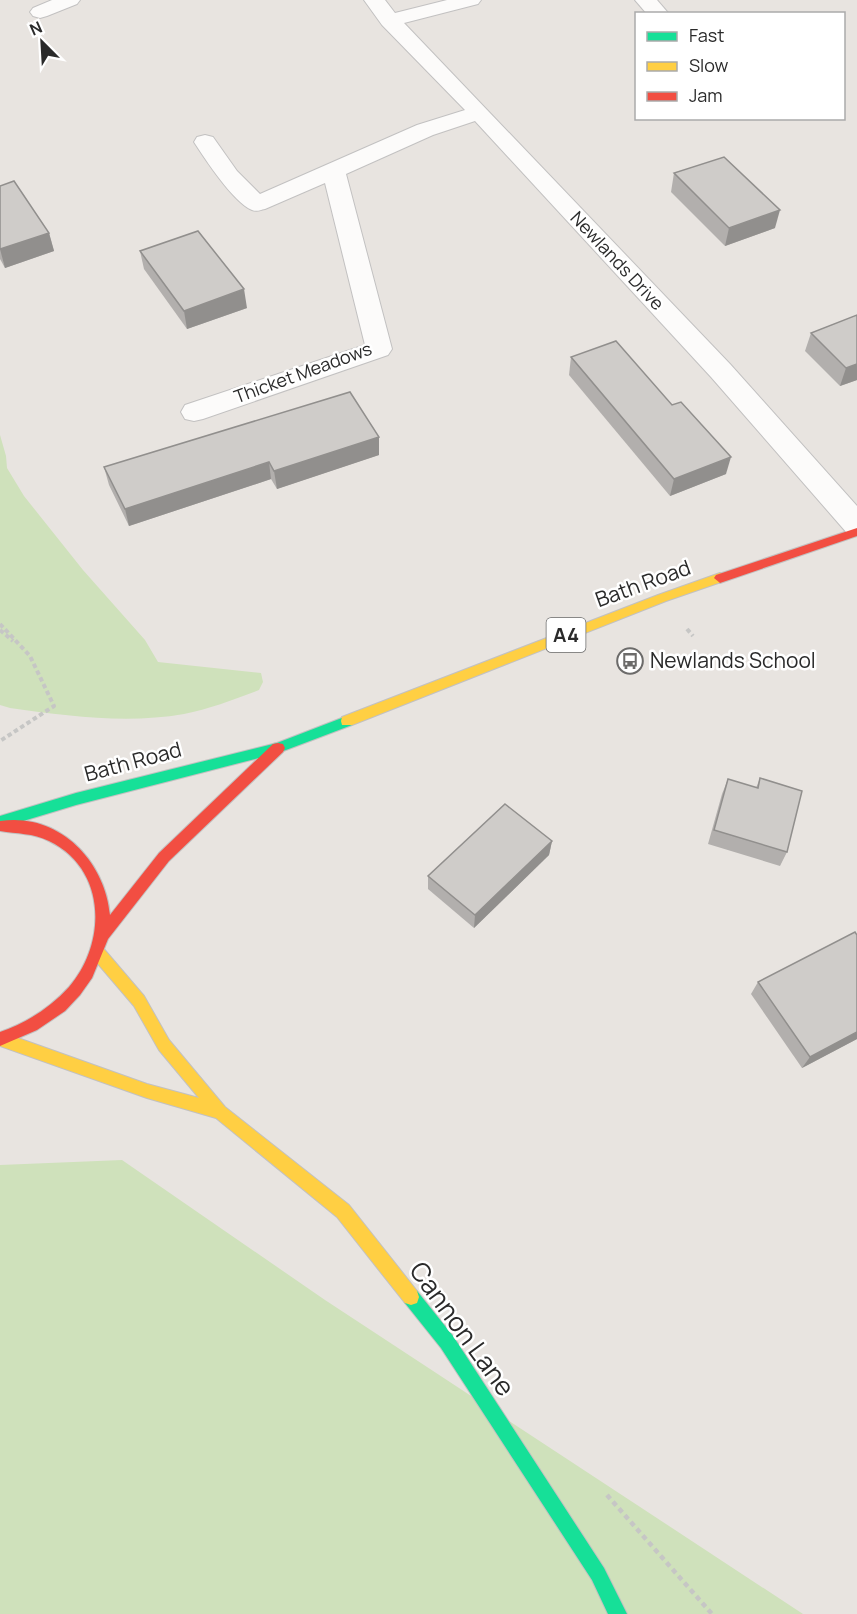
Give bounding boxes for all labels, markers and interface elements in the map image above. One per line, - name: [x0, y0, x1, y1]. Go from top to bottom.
- north arrow: [12, 12, 72, 72]
- legend: [635, 12, 845, 120]
- text: N: [26, 16, 46, 41]
- text: Fast: [689, 23, 724, 47]
- text: Slow: [689, 53, 729, 77]
- text: Jam: [689, 83, 723, 107]
- street label: Newlands Drive: [566, 206, 670, 315]
- street label: Thicket Meadows: [230, 336, 375, 408]
- street label: Bath Road: [591, 553, 694, 613]
- road number: A4: [546, 618, 586, 652]
- bus stop icon: Newlands School: [615, 646, 645, 676]
- place label: Newlands School: [650, 646, 816, 674]
- street label: Bath Road: [81, 735, 184, 787]
- street label: Cannon Lane: [402, 1254, 524, 1403]

